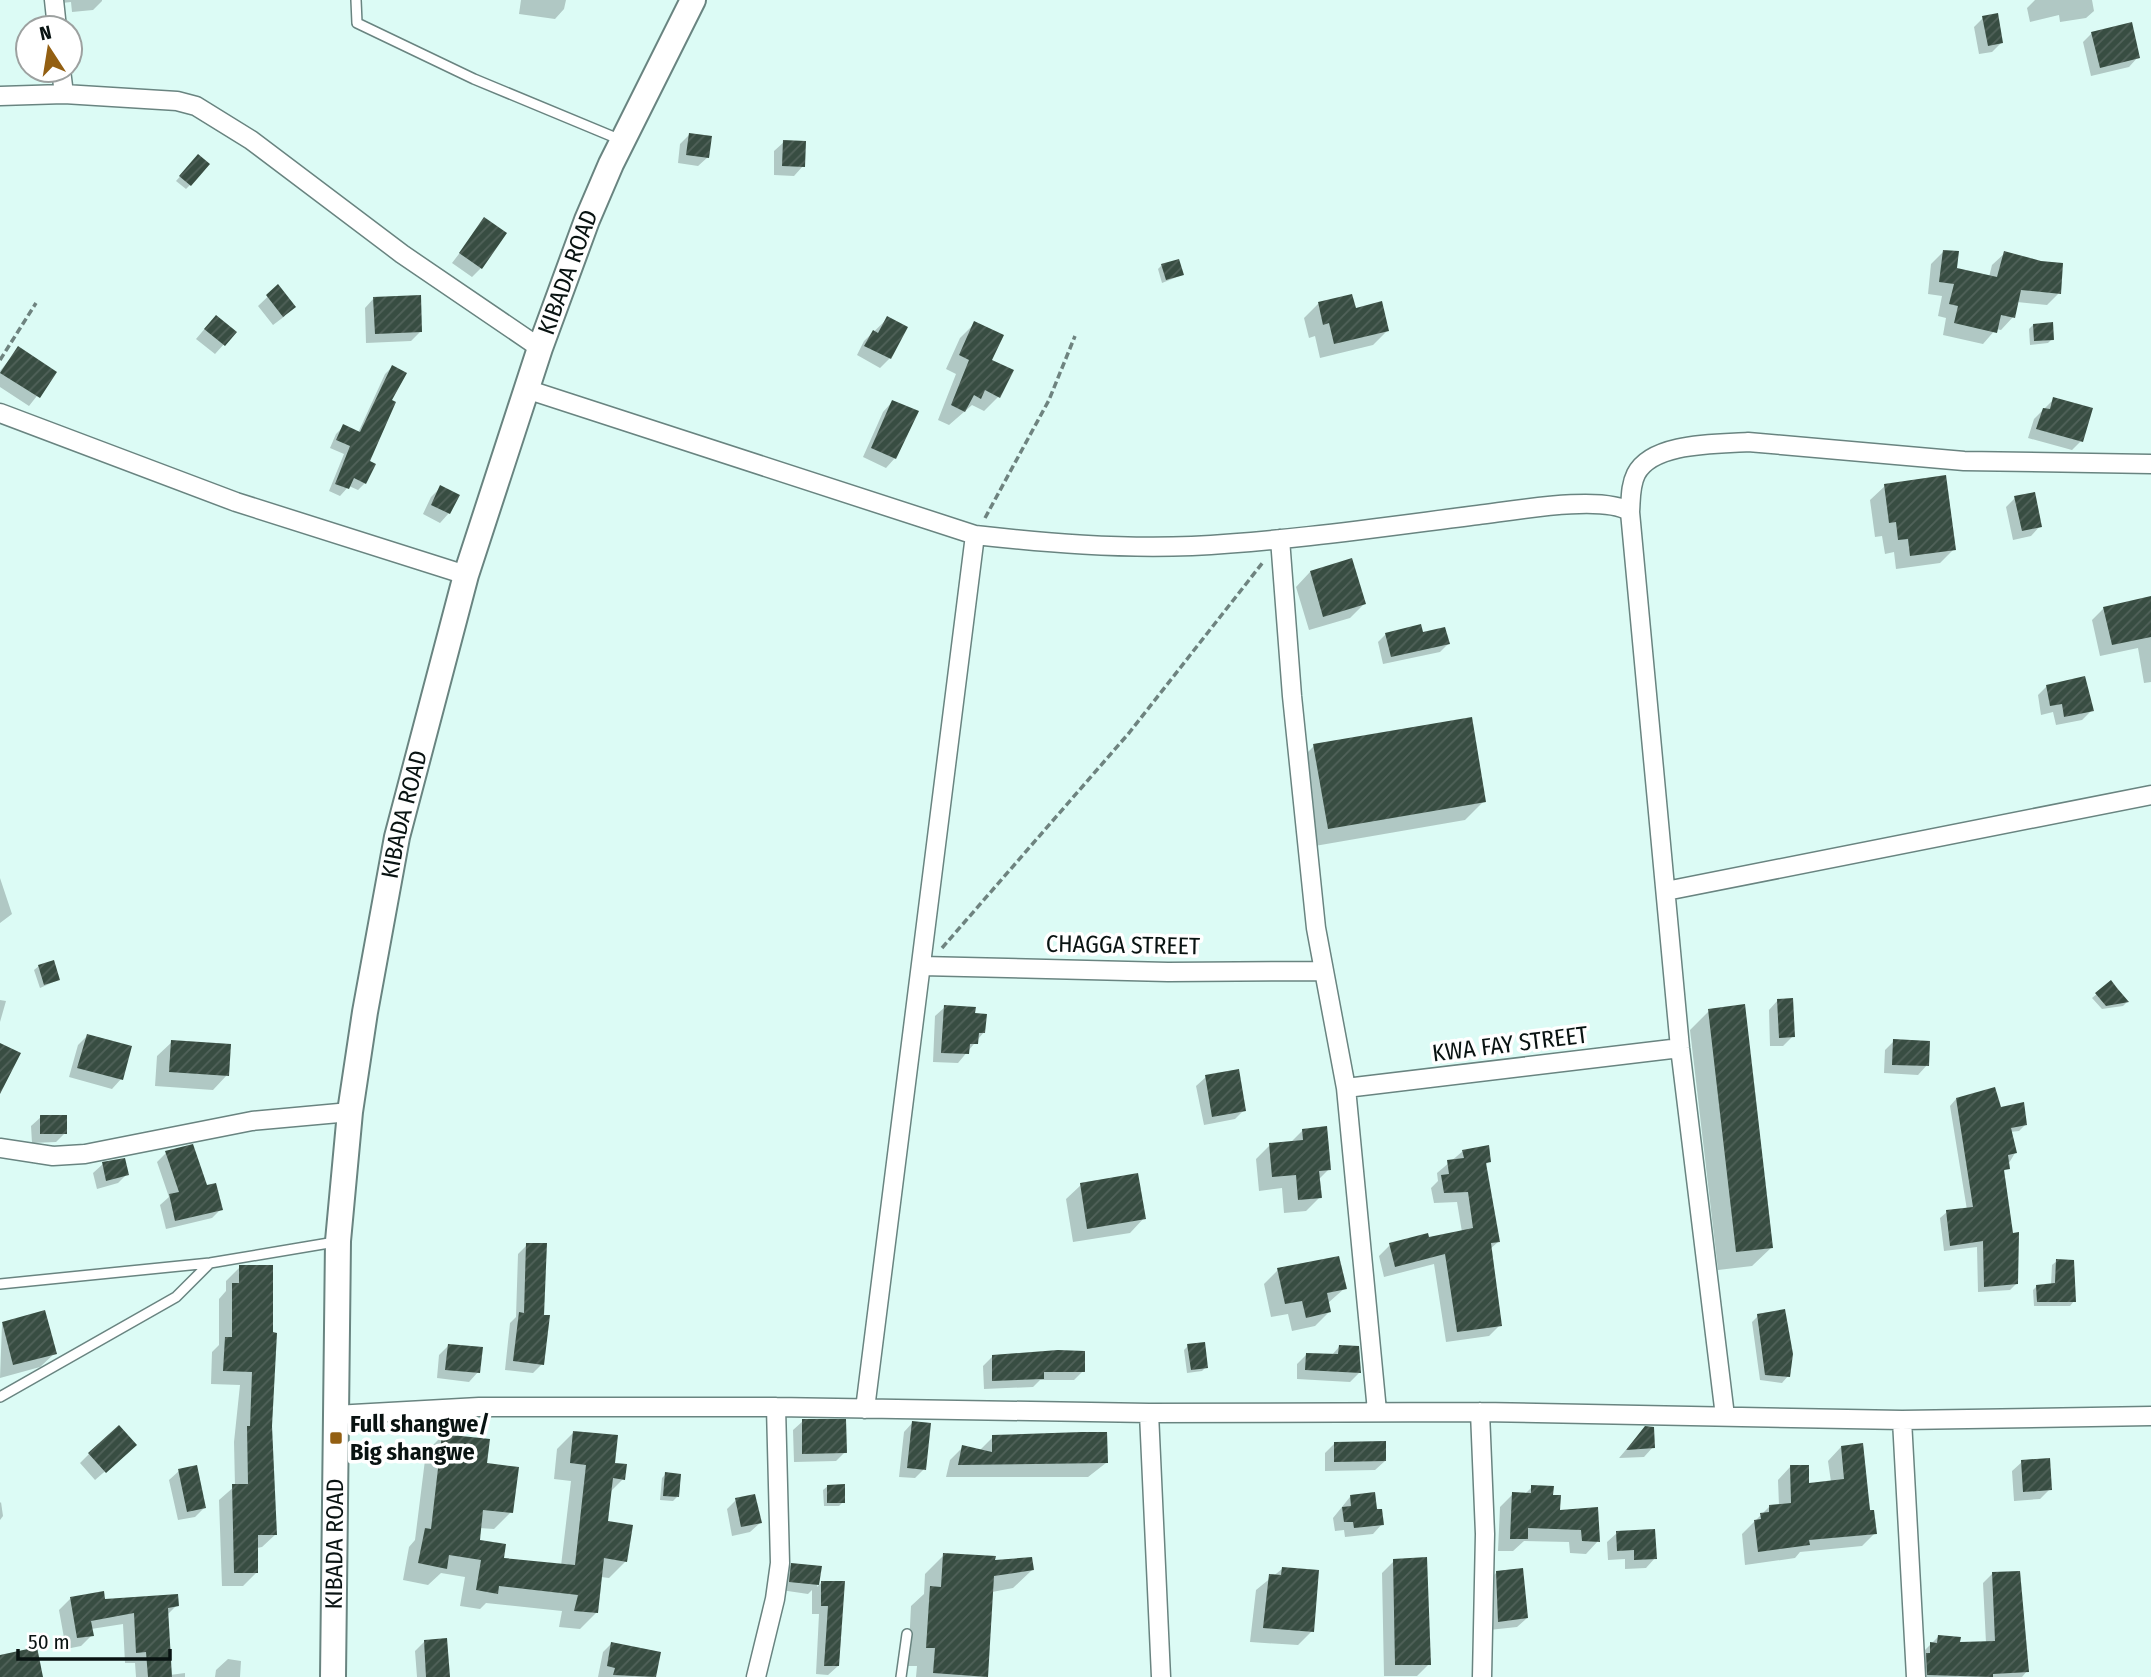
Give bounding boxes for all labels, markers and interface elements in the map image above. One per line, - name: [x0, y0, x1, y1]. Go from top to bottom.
- north arrow: [14, 14, 84, 84]
- text: N: [38, 20, 54, 45]
- street label: KIBADA ROAD: [532, 205, 604, 339]
- street label: KIBADA ROAD: [376, 748, 433, 881]
- street label: CHAGGA STREET: [1046, 930, 1200, 960]
- street label: KWA FAY STREET: [1431, 1021, 1589, 1067]
- place label: Full shangwe/ Big shangwe: [350, 1410, 490, 1466]
- marker: Full shangwe/ Big shangwe: [328, 1430, 344, 1446]
- street label: KIBADA ROAD: [320, 1478, 349, 1610]
- scale bar: [18, 1618, 170, 1662]
- text: 50 m: [28, 1629, 70, 1655]

